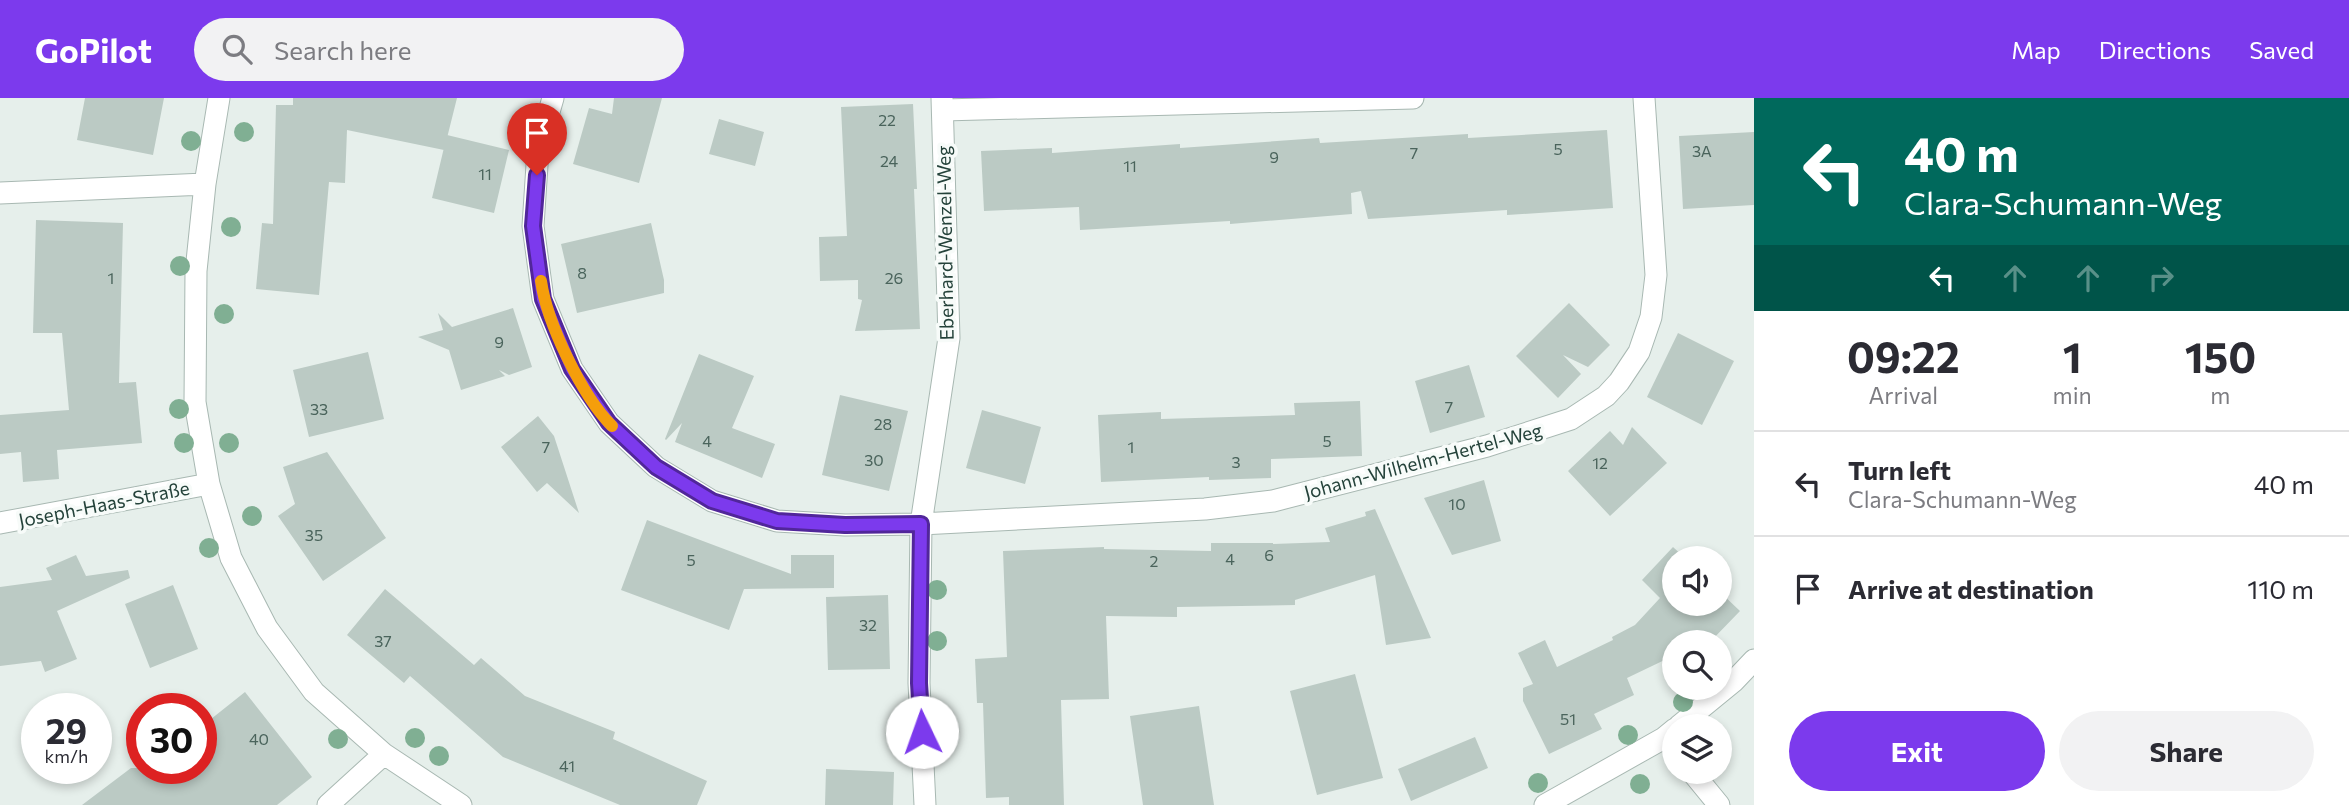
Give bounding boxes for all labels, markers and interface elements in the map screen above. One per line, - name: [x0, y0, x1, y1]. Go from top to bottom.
- search box: [194, 18, 684, 81]
- text: GoPilot: [35, 29, 152, 70]
- icon: search: [218, 30, 256, 68]
- text: Search here: [274, 34, 411, 65]
- text: Map: [2011, 35, 2061, 64]
- text: Directions: [2099, 35, 2211, 64]
- text: Saved: [2249, 35, 2314, 64]
- pin: [507, 103, 567, 175]
- house number: 22: [878, 110, 896, 129]
- icon: arrive: [518, 114, 556, 152]
- text: 40 m: [1904, 122, 2019, 182]
- icon: left: [1789, 126, 1880, 217]
- house number: 5: [1553, 139, 1563, 158]
- house number: 3A: [1692, 141, 1712, 160]
- house number: 7: [1410, 143, 1418, 162]
- street label: Eberhard-Wenzel-Weg: [931, 145, 958, 341]
- house number: 9: [1269, 147, 1279, 166]
- house number: 24: [880, 151, 898, 170]
- house number: 11: [1123, 156, 1137, 175]
- house number: 11: [478, 164, 492, 183]
- text: Clara-Schumann-Weg: [1904, 182, 2222, 222]
- icon: left: [1923, 259, 1961, 297]
- icon: ahead: [1996, 259, 2034, 297]
- icon: ahead: [2069, 259, 2107, 297]
- icon: right: [2142, 259, 2180, 297]
- house number: 8: [577, 263, 587, 282]
- house number: 1: [108, 268, 114, 287]
- house number: 26: [885, 268, 903, 287]
- text: 09:22: [1847, 330, 1960, 382]
- text: 1: [2063, 330, 2082, 382]
- text: 150: [2185, 330, 2256, 382]
- house number: 9: [494, 332, 504, 351]
- text: Arrival: [1868, 381, 1938, 409]
- text: min: [2053, 381, 2092, 409]
- text: m: [2210, 381, 2230, 409]
- house number: 7: [1445, 397, 1453, 416]
- house number: 33: [310, 399, 328, 418]
- house number: 28: [874, 414, 892, 433]
- street label: Johann-Wilhelm-Hertel-Weg: [1301, 418, 1545, 503]
- house number: 4: [702, 431, 712, 450]
- house number: 5: [1322, 431, 1332, 450]
- house number: 7: [542, 437, 550, 456]
- house number: 1: [1128, 437, 1134, 456]
- house number: 30: [864, 450, 884, 469]
- house number: 3: [1231, 452, 1241, 471]
- house number: 12: [1592, 453, 1608, 472]
- text: Turn left: [1848, 454, 1951, 485]
- icon: left: [1789, 465, 1827, 503]
- text: 40 m: [2254, 468, 2314, 499]
- street label: Joseph-Haas-Straße: [16, 476, 191, 531]
- text: Clara-Schumann-Weg: [1848, 485, 2077, 513]
- house number: 10: [1448, 494, 1466, 513]
- house number: 35: [305, 525, 323, 544]
- house number: 6: [1264, 545, 1274, 564]
- map controls: [1662, 546, 1732, 784]
- button: sound: [1662, 546, 1732, 616]
- house number: 4: [1225, 549, 1235, 568]
- house number: 5: [686, 550, 696, 569]
- house number: 2: [1150, 551, 1159, 570]
- icon: arrive: [1789, 570, 1827, 608]
- text: Arrive at destination: [1848, 573, 2094, 604]
- text: 110 m: [2247, 573, 2314, 604]
- house number: 32: [859, 615, 877, 634]
- button: search: [1662, 630, 1732, 700]
- house number: 37: [374, 631, 392, 650]
- speed limit sign: 30: [126, 693, 217, 784]
- position arrow: [885, 695, 959, 769]
- text: 29: [46, 708, 87, 751]
- house number: 51: [1560, 709, 1576, 728]
- button: Exit: [1789, 711, 2045, 791]
- button: Share: [2059, 711, 2314, 791]
- button: layers: [1662, 714, 1732, 784]
- house number: 40: [249, 729, 269, 748]
- text: km/h: [45, 745, 88, 767]
- house number: 41: [559, 756, 575, 775]

